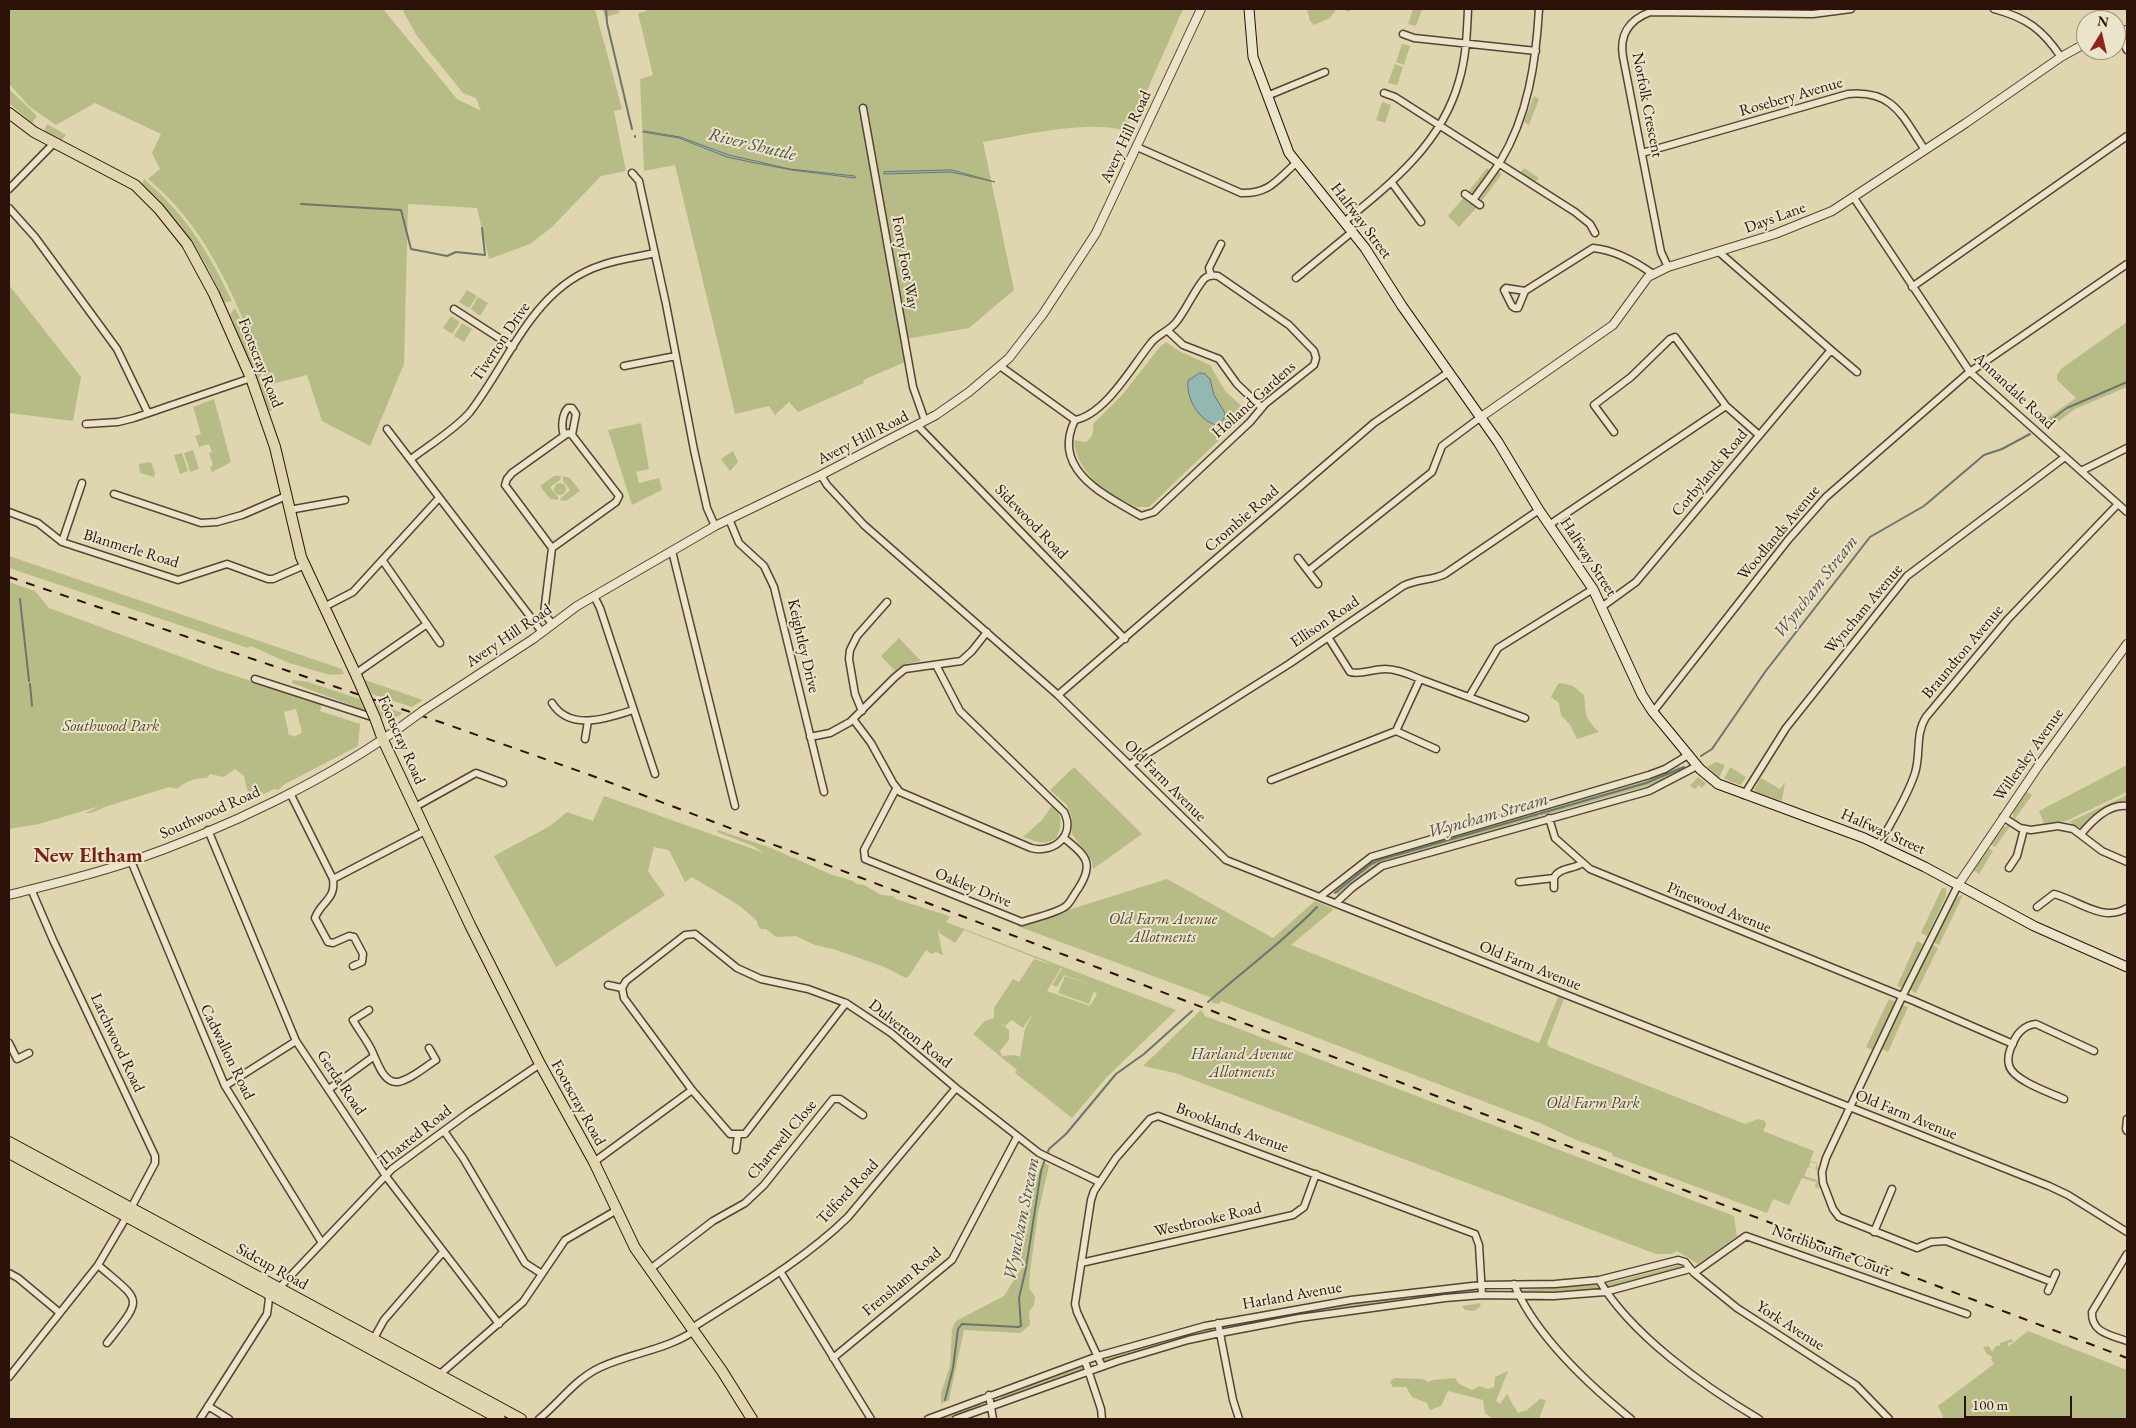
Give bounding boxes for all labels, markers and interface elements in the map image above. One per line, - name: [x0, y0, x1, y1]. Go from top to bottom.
- north arrow: [2076, 10, 2126, 60]
- text: N: [2096, 11, 2110, 31]
- street label: Norfolk Crescent: [1627, 51, 1667, 159]
- street label: Rosebery Avenue: [1737, 73, 1845, 121]
- street label: Avery Hill Road: [1096, 88, 1156, 186]
- water label: River Shuttle: [706, 124, 798, 166]
- street label: Halfway Street: [1326, 179, 1396, 263]
- street label: Days Lane: [1742, 198, 1808, 238]
- street label: Forty Foot Way: [887, 215, 923, 311]
- street label: Tiverton Drive: [467, 299, 535, 385]
- street label: Footscray Road: [233, 315, 287, 411]
- street label: Annandale Road: [1969, 348, 2059, 434]
- street label: Holland Gardens: [1208, 357, 1300, 443]
- street label: Avery Hill Road: [814, 407, 912, 469]
- street label: Corbylands Road: [1668, 425, 1752, 521]
- street label: Sidewood Road: [990, 480, 1072, 564]
- street label: Crombie Road: [1201, 482, 1283, 556]
- street label: Woodlands Avenue: [1734, 482, 1824, 584]
- street label: Halfway Street: [1555, 514, 1621, 600]
- street label: Blanmerle Road: [81, 525, 181, 573]
- water label: Wyncham Stream: [1769, 531, 1863, 643]
- street label: Wyncham Avenue: [1821, 560, 1907, 658]
- street label: Ellison Road: [1287, 592, 1363, 652]
- street label: Keightley Drive: [783, 597, 823, 695]
- street label: Avery Hill Road: [462, 600, 556, 672]
- street label: Braundton Avenue: [1918, 601, 2008, 703]
- street label: Footscray Road: [373, 693, 429, 787]
- street label: Willersley Avenue: [1990, 705, 2068, 805]
- park label: Southwood Park: [63, 717, 159, 737]
- street label: Old Farm Avenue: [1120, 736, 1210, 826]
- street label: Southwood Road: [157, 782, 263, 844]
- water label: Wyncham Stream: [1425, 788, 1551, 844]
- street label: Halfway Street: [1838, 805, 1928, 859]
- district label: New Eltham: [33, 843, 143, 869]
- street label: Oakley Drive: [932, 864, 1014, 912]
- street label: Pinewood Avenue: [1664, 878, 1774, 938]
- park label: Old Farm Avenue Allotments: [1109, 910, 1217, 948]
- street label: Old Farm Avenue: [1476, 937, 1584, 995]
- street label: Larchwood Road: [86, 991, 148, 1095]
- street label: Dulverton Road: [864, 995, 956, 1073]
- street label: Cadwallon Road: [196, 1001, 258, 1103]
- park label: Harland Avenue Allotments: [1191, 1045, 1293, 1083]
- street label: Gerda Road: [312, 1047, 370, 1119]
- street label: Footscray Road: [547, 1057, 609, 1149]
- street label: Old Farm Avenue: [1852, 1086, 1960, 1144]
- park label: Old Farm Park: [1546, 1094, 1640, 1114]
- street label: Chartwell Close: [743, 1096, 821, 1184]
- street label: Brooklands Avenue: [1173, 1099, 1291, 1157]
- street label: Thaxted Road: [374, 1101, 456, 1171]
- street label: Telford Road: [813, 1156, 883, 1228]
- water label: Wyncham Stream: [1000, 1156, 1044, 1282]
- street label: Westbrooke Road: [1153, 1198, 1263, 1242]
- street label: Northbourne Court: [1769, 1221, 1893, 1281]
- street label: Sidcup Road: [233, 1239, 311, 1295]
- street label: Frensham Road: [859, 1243, 945, 1321]
- street label: Harland Avenue: [1241, 1278, 1343, 1314]
- street label: York Avenue: [1752, 1297, 1828, 1355]
- scale bar: [1966, 1386, 2074, 1418]
- text: 100 m: [1972, 1395, 2008, 1414]

